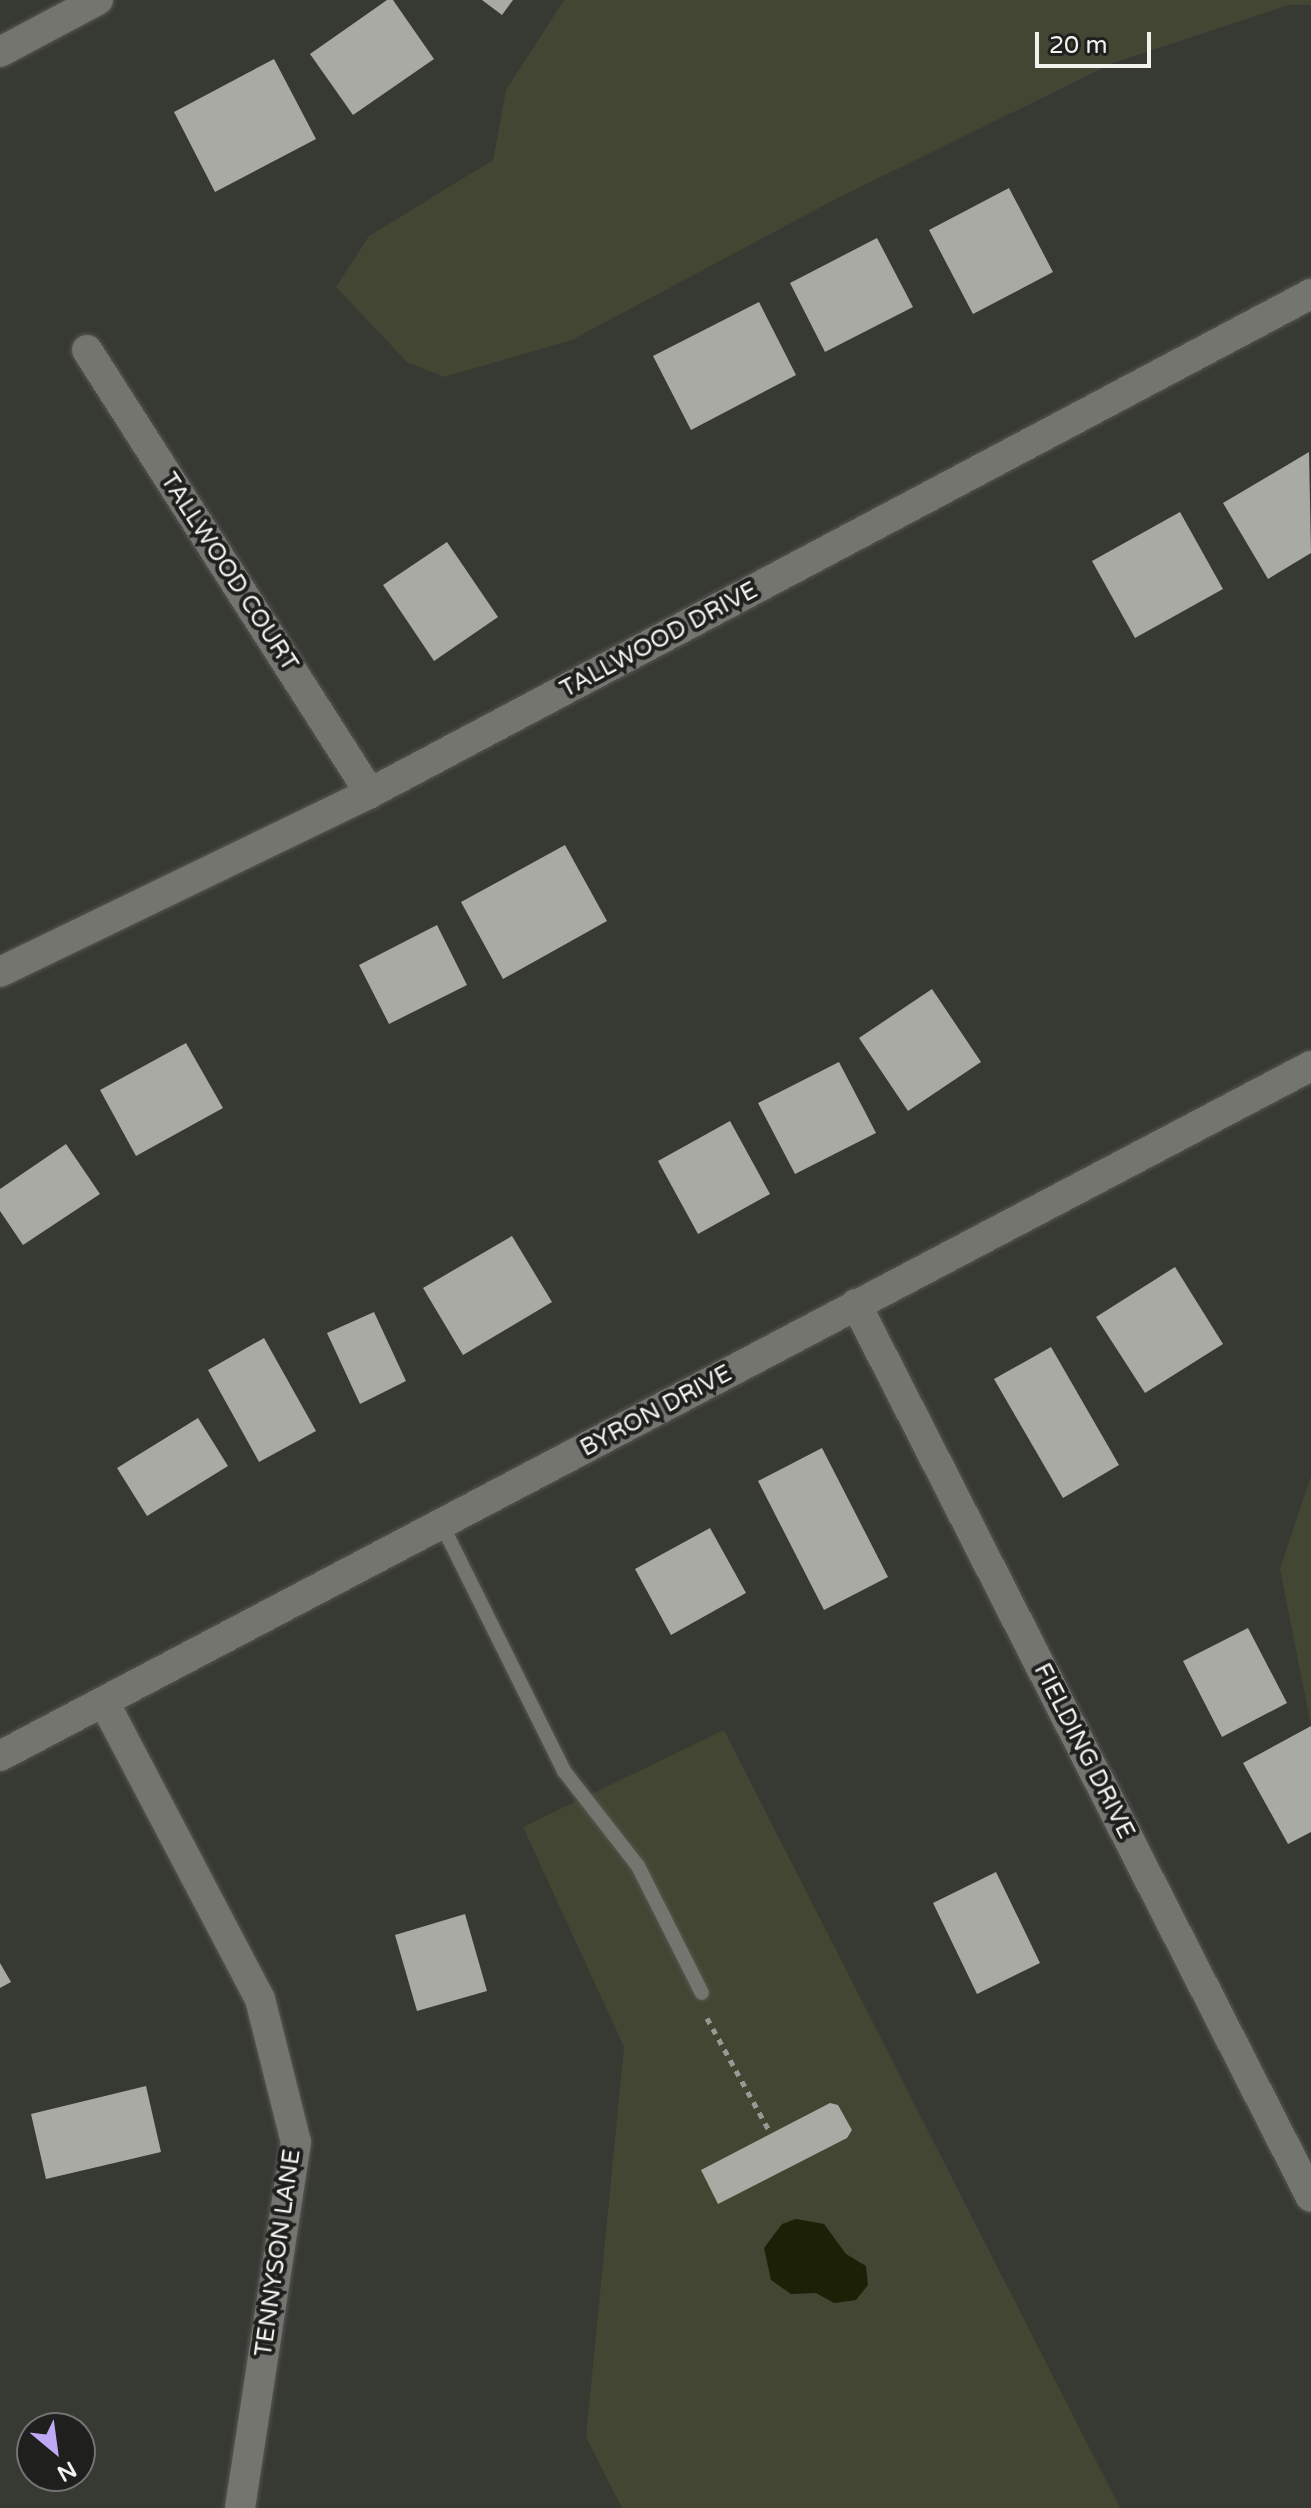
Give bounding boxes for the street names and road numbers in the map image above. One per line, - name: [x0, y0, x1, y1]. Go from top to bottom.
- street label: TALLWOOD COURT: [154, 467, 304, 677]
- street label: TALLWOOD DRIVE: [555, 576, 763, 704]
- street label: BYRON DRIVE: [575, 1359, 737, 1463]
- street label: FIELDING DRIVE: [1027, 1658, 1141, 1844]
- street label: TENNYSON LANE: [249, 2147, 307, 2359]

